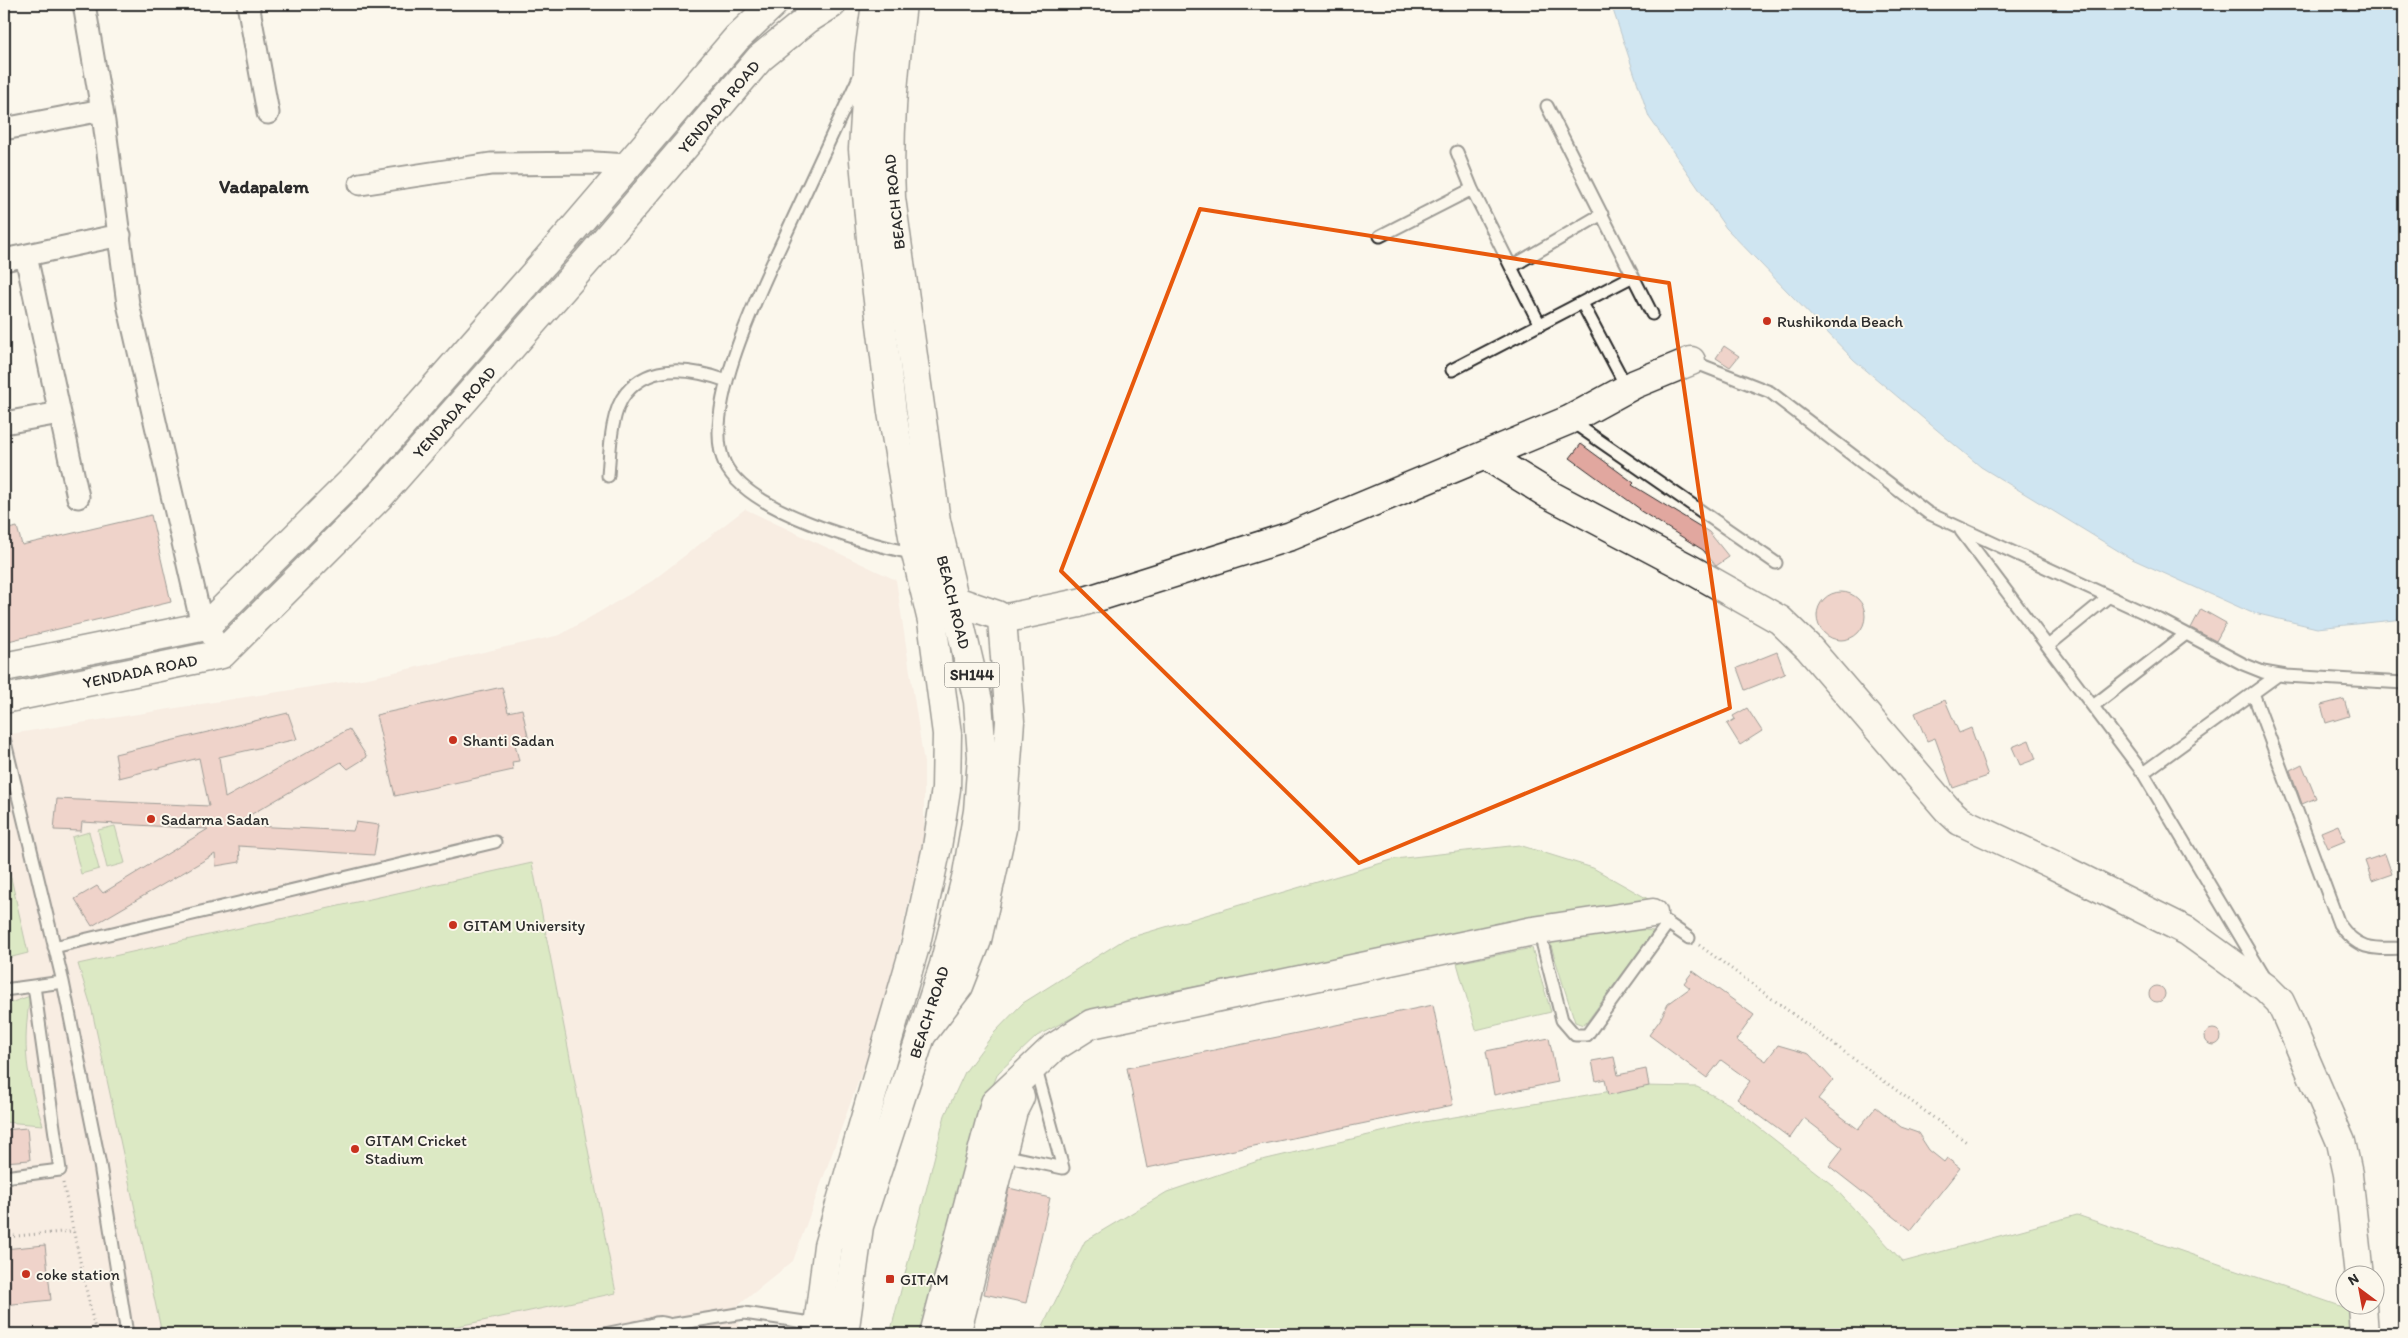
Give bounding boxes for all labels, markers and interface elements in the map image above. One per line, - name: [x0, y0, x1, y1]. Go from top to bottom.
- street label: YENDADA ROAD: [674, 57, 764, 157]
- street label: BEACH ROAD: [880, 153, 909, 251]
- district label: Vadapalem: [219, 175, 309, 198]
- place label: Rushikonda Beach: [1777, 312, 1904, 331]
- marker: Rushikonda Beach: [1761, 315, 1773, 327]
- street label: YENDADA ROAD: [409, 362, 500, 462]
- street label: BEACH ROAD: [933, 553, 974, 651]
- street label: YENDADA ROAD: [81, 650, 199, 692]
- road number: SH144: [944, 662, 1000, 688]
- place label: Shanti Sadan: [463, 731, 555, 750]
- marker: Shanti Sadan: [447, 734, 459, 746]
- place label: Sadarma Sadan: [161, 810, 269, 829]
- marker: Sadarma Sadan: [145, 813, 157, 825]
- place label: GITAM University: [463, 916, 586, 935]
- marker: GITAM University: [447, 919, 459, 931]
- street label: BEACH ROAD: [905, 964, 953, 1061]
- place label: GITAM Cricket Stadium: [365, 1131, 467, 1168]
- marker: GITAM Cricket Stadium: [349, 1143, 361, 1155]
- place label: coke station: [36, 1265, 120, 1284]
- north arrow: [2336, 1266, 2386, 1316]
- marker: coke station: [20, 1268, 32, 1280]
- place label: GITAM: [900, 1270, 949, 1289]
- text: N: [2345, 1270, 2362, 1289]
- marker: GITAM: [884, 1273, 896, 1285]

